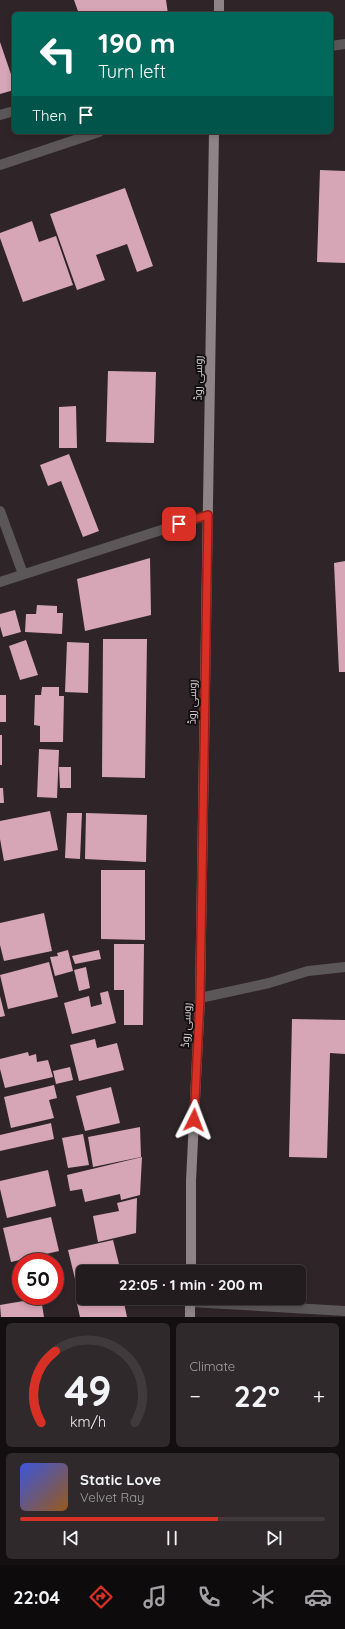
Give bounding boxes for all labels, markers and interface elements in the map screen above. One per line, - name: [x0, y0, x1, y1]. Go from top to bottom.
- text: 190 m: [98, 25, 176, 60]
- icon: left: [32, 28, 84, 80]
- text: Turn left: [98, 60, 166, 83]
- icon: arrive: [75, 104, 97, 126]
- text: Then: [32, 106, 67, 125]
- street label: روسی روڈ: [191, 355, 205, 401]
- pin: [162, 507, 196, 541]
- icon: arrive: [168, 513, 190, 535]
- street label: روسی روڈ: [185, 679, 199, 725]
- street label: روسی روڈ: [178, 1002, 194, 1048]
- position arrow: [173, 1099, 215, 1141]
- speed limit sign: 50: [12, 1253, 64, 1305]
- text: 22:05 · 1 min · 200 m: [119, 1275, 263, 1294]
- text: Climate: [190, 1358, 235, 1374]
- text: 49: [64, 1364, 111, 1416]
- text: 22°: [234, 1377, 280, 1415]
- text: −: [190, 1382, 201, 1410]
- text: +: [313, 1382, 325, 1410]
- text: km/h: [70, 1413, 106, 1431]
- text: Static Love: [80, 1470, 161, 1489]
- text: Velvet Ray: [80, 1489, 145, 1505]
- icon: previous: [60, 1527, 82, 1549]
- icon: pause: [161, 1527, 183, 1549]
- icon: next: [263, 1527, 285, 1549]
- icon: directions: [87, 1583, 115, 1611]
- icon: music: [141, 1583, 169, 1611]
- icon: phone: [195, 1583, 223, 1611]
- icon: climate: [249, 1583, 277, 1611]
- icon: car: [304, 1583, 332, 1611]
- text: 22:04: [13, 1586, 60, 1609]

